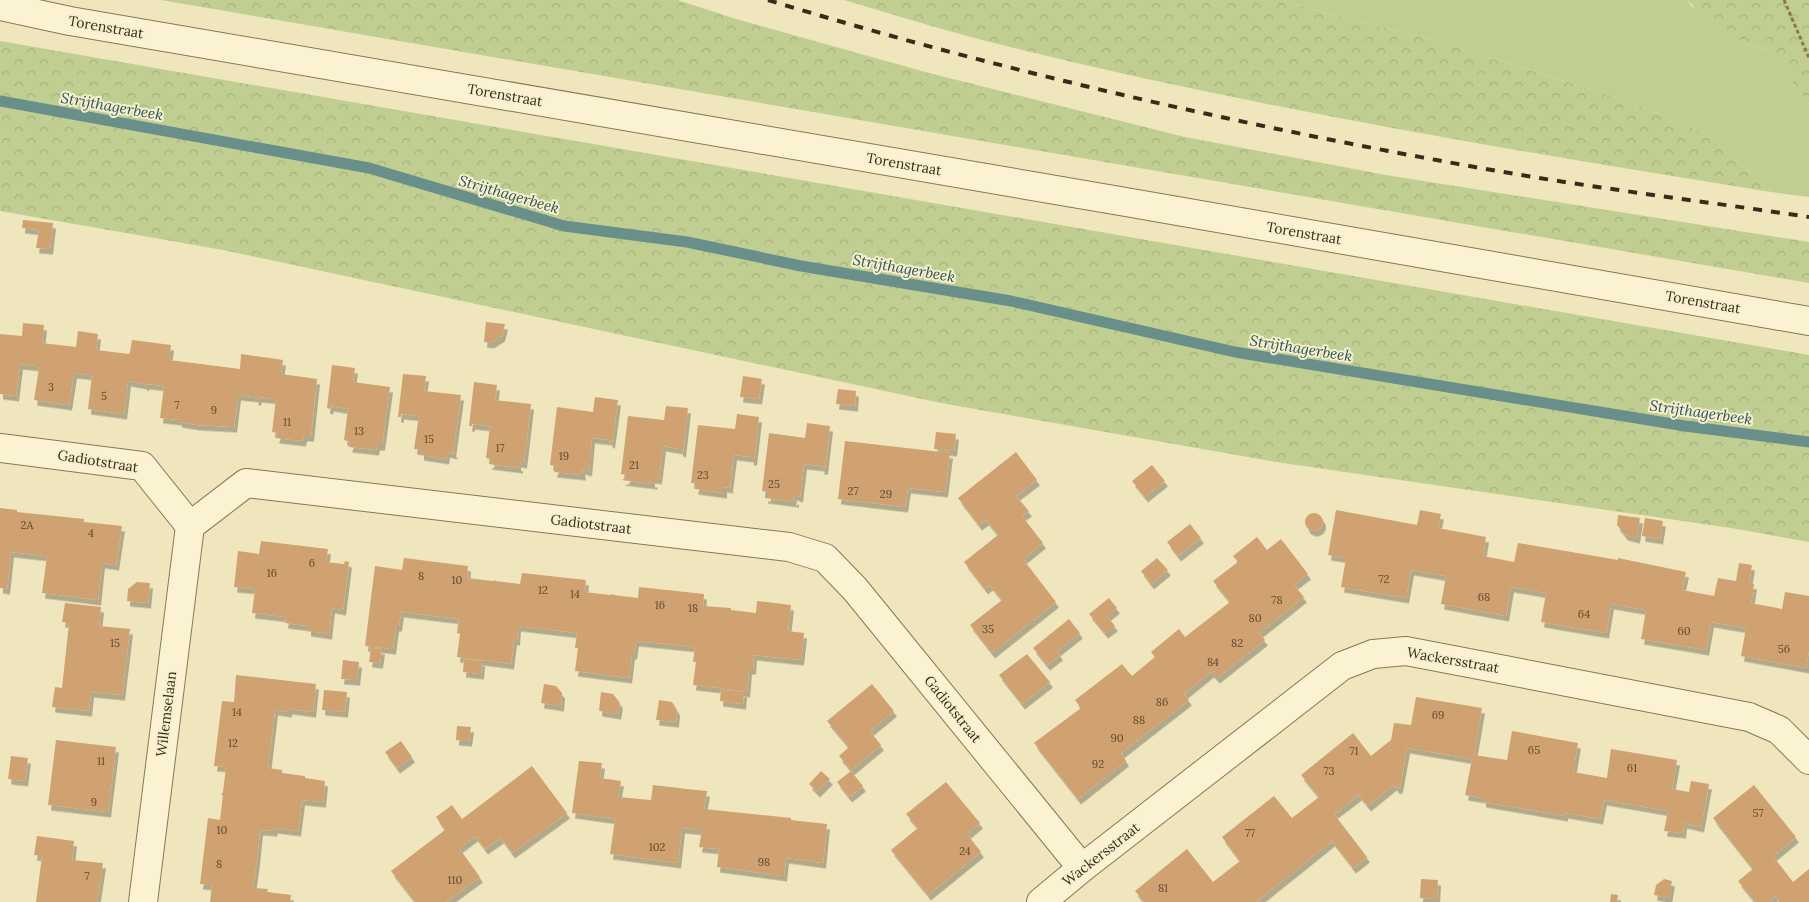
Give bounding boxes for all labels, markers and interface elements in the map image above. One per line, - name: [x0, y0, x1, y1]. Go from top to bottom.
- street label: Torenstraat: [67, 12, 146, 43]
- street label: Torenstraat: [466, 80, 545, 111]
- water label: Strijthagerbeek: [59, 88, 165, 124]
- street label: Torenstraat: [865, 149, 944, 180]
- water label: Strijthagerbeek: [457, 171, 562, 217]
- street label: Torenstraat: [1265, 218, 1344, 249]
- water label: Strijthagerbeek: [851, 250, 957, 286]
- street label: Torenstraat: [1664, 287, 1743, 318]
- water label: Strijthagerbeek: [1248, 331, 1354, 366]
- house number: 3: [48, 380, 54, 394]
- house number: 5: [101, 389, 107, 403]
- water label: Strijthagerbeek: [1648, 395, 1754, 429]
- house number: 7: [174, 398, 180, 412]
- house number: 9: [211, 403, 217, 417]
- house number: 11: [283, 415, 291, 429]
- house number: 13: [354, 424, 364, 438]
- house number: 15: [424, 432, 434, 446]
- house number: 17: [495, 441, 505, 455]
- street label: Gadiotstraat: [56, 446, 140, 476]
- house number: 19: [559, 449, 569, 463]
- house number: 21: [629, 458, 639, 472]
- house number: 23: [697, 468, 709, 482]
- house number: 25: [768, 477, 780, 491]
- house number: 27: [848, 484, 858, 498]
- house number: 29: [880, 487, 892, 501]
- street label: Gadiotstraat: [549, 510, 633, 538]
- house number: 2A: [21, 518, 35, 532]
- house number: 4: [88, 526, 94, 540]
- house number: 6: [309, 556, 315, 570]
- house number: 16: [267, 566, 277, 580]
- house number: 8: [418, 569, 424, 583]
- house number: 72: [1379, 572, 1390, 586]
- house number: 10: [452, 573, 463, 587]
- house number: 12: [538, 583, 548, 597]
- house number: 14: [570, 587, 580, 601]
- house number: 68: [1478, 590, 1490, 604]
- house number: 78: [1271, 593, 1283, 607]
- house number: 16: [655, 598, 665, 612]
- house number: 18: [688, 601, 698, 615]
- house number: 64: [1578, 607, 1590, 621]
- house number: 80: [1248, 611, 1262, 625]
- house number: 35: [982, 622, 994, 636]
- house number: 60: [1677, 624, 1691, 638]
- house number: 15: [110, 636, 120, 650]
- house number: 82: [1231, 636, 1243, 650]
- house number: 56: [1778, 642, 1790, 656]
- street label: Wackersstraat: [1406, 643, 1501, 677]
- house number: 84: [1207, 655, 1219, 669]
- street label: Willemselaan: [152, 670, 180, 758]
- street label: Gadiotstraat: [920, 672, 986, 747]
- house number: 86: [1156, 695, 1168, 709]
- house number: 14: [232, 705, 242, 719]
- house number: 69: [1432, 708, 1444, 722]
- house number: 88: [1133, 713, 1145, 727]
- house number: 90: [1110, 731, 1124, 745]
- house number: 12: [228, 736, 238, 750]
- house number: 65: [1528, 743, 1540, 757]
- house number: 71: [1349, 744, 1359, 758]
- house number: 11: [97, 754, 105, 768]
- house number: 92: [1092, 757, 1104, 771]
- house number: 61: [1627, 761, 1637, 775]
- house number: 73: [1323, 764, 1335, 778]
- house number: 9: [91, 795, 97, 809]
- house number: 57: [1752, 806, 1764, 820]
- street label: Wackersstraat: [1059, 818, 1144, 890]
- house number: 10: [217, 823, 228, 837]
- house number: 77: [1245, 826, 1255, 840]
- house number: 102: [649, 840, 665, 854]
- house number: 24: [959, 844, 971, 858]
- house number: 98: [758, 855, 770, 869]
- house number: 8: [216, 857, 222, 871]
- house number: 7: [84, 869, 90, 883]
- house number: 110: [448, 873, 463, 887]
- house number: 81: [1158, 881, 1168, 895]

